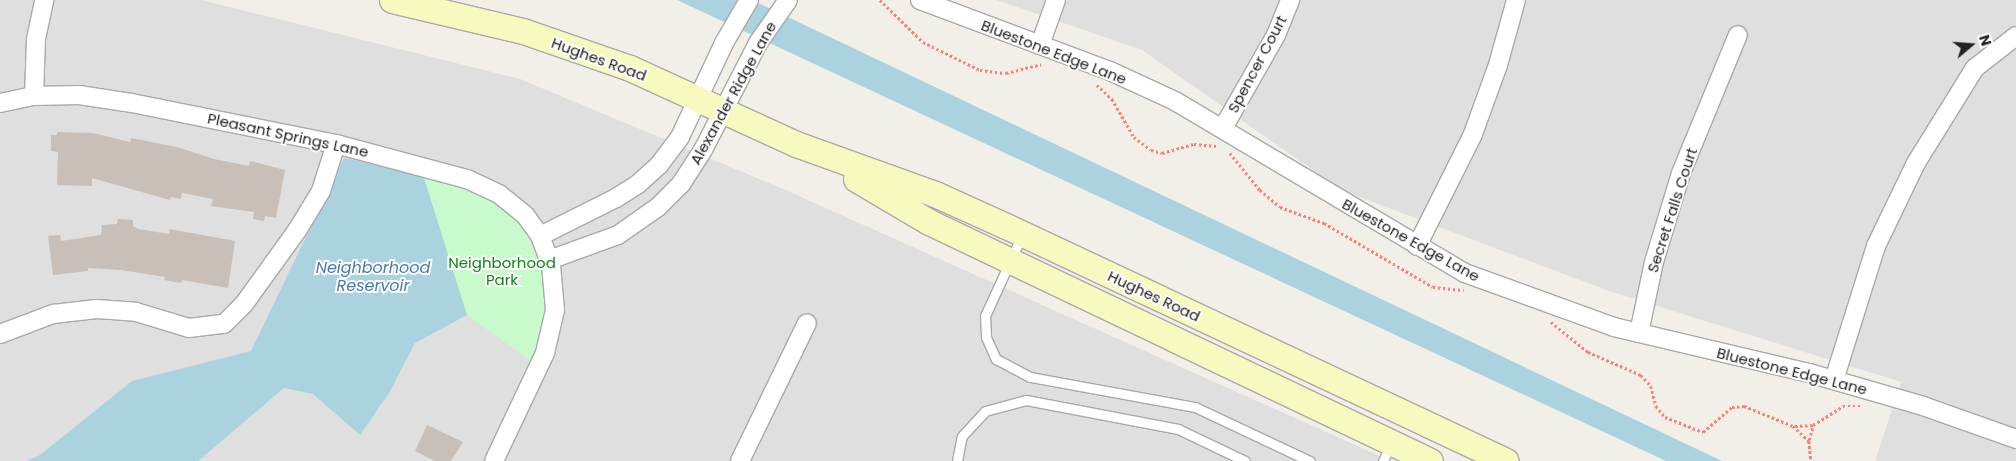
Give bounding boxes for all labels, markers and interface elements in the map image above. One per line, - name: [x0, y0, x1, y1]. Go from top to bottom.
- street label: Spencer Court: [1224, 12, 1290, 116]
- street label: Bluestone Edge Lane: [979, 16, 1129, 88]
- street label: Alexander Ridge Lane: [686, 18, 780, 168]
- north arrow: [1946, 20, 1996, 70]
- text: N: [1974, 32, 1996, 48]
- street label: Hughes Road: [549, 33, 649, 85]
- street label: Pleasant Springs Lane: [206, 109, 370, 161]
- street label: Secret Falls Court: [1643, 145, 1701, 275]
- street label: Bluestone Edge Lane: [1339, 195, 1483, 285]
- park label: Neighborhood Park: [448, 253, 556, 288]
- water label: Neighborhood Reservoir: [316, 258, 430, 296]
- street label: Hughes Road: [1105, 267, 1203, 325]
- street label: Bluestone Edge Lane: [1715, 344, 1869, 398]

